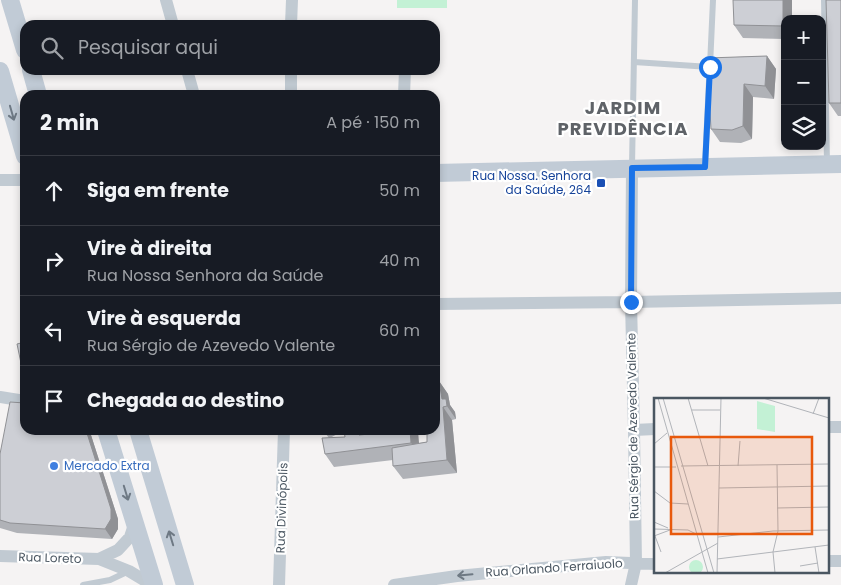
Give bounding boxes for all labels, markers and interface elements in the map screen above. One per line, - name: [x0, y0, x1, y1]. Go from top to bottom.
- map controls: [781, 15, 826, 150]
- button: +: [781, 15, 826, 60]
- search box: [20, 20, 440, 75]
- icon: search: [38, 34, 66, 62]
- text: Pesquisar aqui: [78, 34, 218, 61]
- route start: [699, 56, 722, 79]
- button: −: [781, 60, 826, 105]
- district label: JARDIM PREVIDÊNCIA: [558, 95, 688, 141]
- one-way arrow: [8, 105, 18, 121]
- button: layers: [781, 105, 826, 150]
- text: 2 min: [40, 108, 99, 137]
- text: A pé · 150 m: [326, 111, 420, 134]
- place label: Rua Nossa. Senhora da Saúde, 264: [472, 167, 591, 198]
- icon: ahead: [40, 177, 68, 205]
- text: Siga em frente: [87, 177, 229, 204]
- marker: Rua Nossa. Senhora da Saúde, 264: [595, 177, 607, 189]
- text: 50 m: [379, 179, 420, 202]
- text: Vire à direita: [87, 235, 212, 262]
- icon: right: [40, 247, 68, 275]
- text: 40 m: [379, 249, 420, 272]
- text: Rua Nossa Senhora da Saúde: [87, 264, 324, 287]
- route end: [620, 291, 643, 314]
- text: Vire à esquerda: [87, 305, 241, 332]
- icon: left: [40, 317, 68, 345]
- text: 60 m: [379, 319, 420, 342]
- street label: Rua Sérgio de Azevedo Valente: [622, 333, 643, 519]
- text: Rua Sérgio de Azevedo Valente: [87, 334, 335, 357]
- icon: arrive: [40, 387, 68, 415]
- text: Chegada ao destino: [87, 387, 284, 414]
- inset map: [654, 398, 828, 572]
- place label: Mercado Extra: [64, 457, 150, 474]
- marker: Mercado Extra: [48, 460, 60, 472]
- street label: Rua Divinópolis: [271, 462, 292, 554]
- one-way arrow: [122, 485, 131, 501]
- one-way arrow: [165, 531, 175, 547]
- street label: Rua Loreto: [18, 548, 82, 567]
- street label: Rua Orlando Ferraiuolo: [485, 554, 623, 581]
- one-way arrow: [457, 570, 473, 580]

